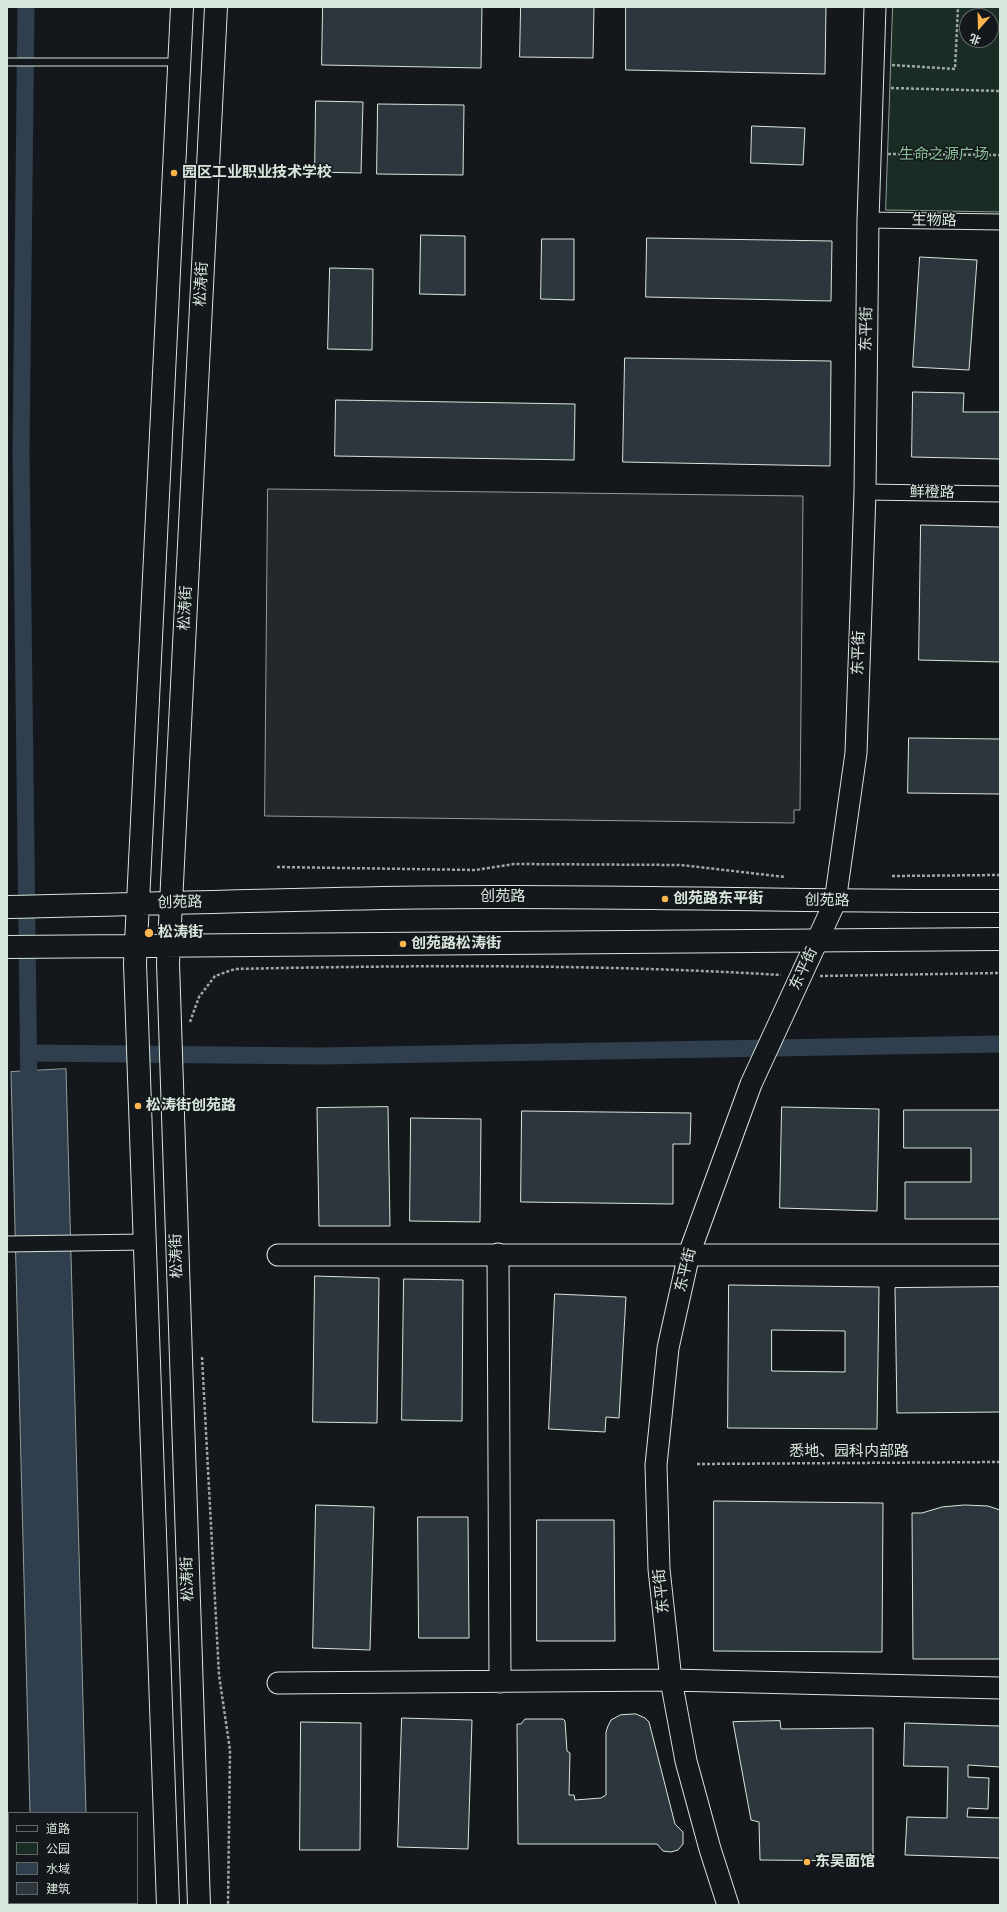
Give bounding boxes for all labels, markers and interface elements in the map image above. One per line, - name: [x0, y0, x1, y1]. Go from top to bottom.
- north arrow: [959, 8, 999, 48]
- text: 北: [968, 31, 982, 47]
- park label: 生命之源广场: [899, 146, 989, 164]
- place label: 园区工业职业技术学校: [182, 164, 332, 182]
- marker: 园区工业职业技术学校: [169, 168, 179, 178]
- street label: 生物路: [911, 212, 957, 230]
- street label: 松涛街: [192, 261, 212, 307]
- street label: 东平街: [858, 306, 876, 352]
- street label: 鲜橙路: [909, 484, 955, 502]
- street label: 松涛街: [176, 585, 196, 631]
- street label: 东平街: [849, 630, 869, 676]
- street label: 创苑路: [481, 888, 525, 906]
- place label: 创苑路东平街: [673, 890, 763, 908]
- street label: 创苑路: [804, 892, 850, 910]
- street label: 创苑路: [157, 894, 203, 912]
- marker: 创苑路东平街: [660, 894, 670, 904]
- place label: 松涛街: [158, 924, 203, 942]
- marker: 松涛街: [143, 927, 155, 939]
- place label: 创苑路松涛街: [411, 935, 501, 953]
- marker: 创苑路松涛街: [398, 939, 408, 949]
- street label: 东平街: [786, 945, 822, 993]
- place label: 松涛街创苑路: [146, 1097, 236, 1115]
- marker: 松涛街创苑路: [133, 1101, 143, 1111]
- street label: 松涛街: [167, 1233, 187, 1279]
- street label: 东平街: [672, 1246, 700, 1294]
- street label: 悉地、园科内部路: [789, 1443, 909, 1461]
- street label: 松涛街: [178, 1556, 198, 1602]
- street label: 东平街: [651, 1568, 673, 1614]
- legend: [8, 1812, 138, 1904]
- text: 道路: [46, 1822, 70, 1837]
- text: 公园: [46, 1842, 70, 1857]
- place label: 东吴面馆: [815, 1853, 875, 1871]
- marker: 东吴面馆: [802, 1857, 812, 1867]
- text: 水域: [46, 1862, 70, 1877]
- text: 建筑: [46, 1882, 70, 1897]

